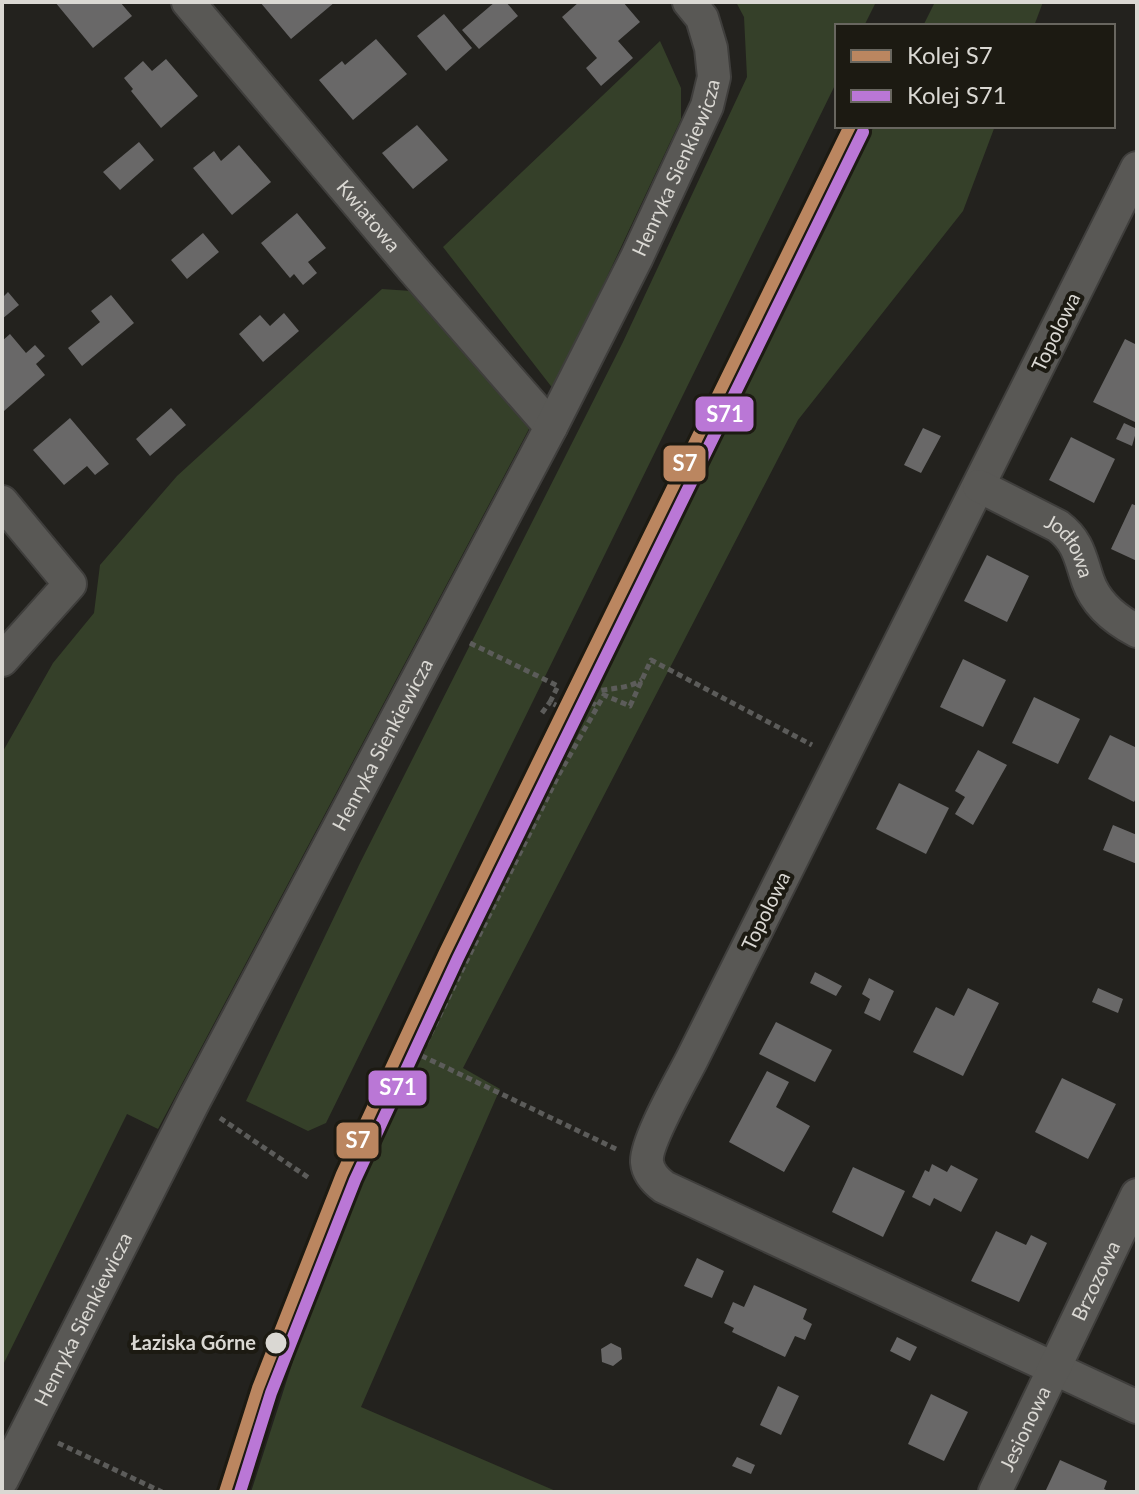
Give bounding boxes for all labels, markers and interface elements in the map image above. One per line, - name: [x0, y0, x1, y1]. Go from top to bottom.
- legend: [835, 24, 1115, 128]
- text: Kolej S7: [907, 40, 993, 69]
- street label: Henryka Sienkiewicza: [626, 77, 724, 260]
- text: Kolej S71: [907, 80, 1007, 109]
- street label: Kwiatowa: [332, 175, 406, 256]
- street label: Topolowa: [1026, 288, 1084, 375]
- line badge: S71: [694, 395, 755, 433]
- text: S71: [706, 400, 744, 427]
- line badge: S7: [662, 444, 707, 483]
- text: S7: [673, 449, 698, 476]
- street label: Jodłowa: [1041, 508, 1099, 580]
- street label: Henryka Sienkiewicza: [326, 654, 437, 834]
- street label: Topolowa: [736, 867, 794, 954]
- line badge: S71: [367, 1069, 428, 1107]
- text: S71: [379, 1073, 417, 1100]
- line badge: S7: [335, 1121, 380, 1160]
- text: S7: [346, 1126, 371, 1153]
- street label: Henryka Sienkiewicza: [28, 1228, 136, 1410]
- street label: Brzozowa: [1066, 1237, 1124, 1324]
- place label: Łaziska Górne: [131, 1330, 256, 1354]
- marker: Łaziska Górne: [263, 1330, 289, 1356]
- street label: Jesionowa: [994, 1382, 1055, 1475]

